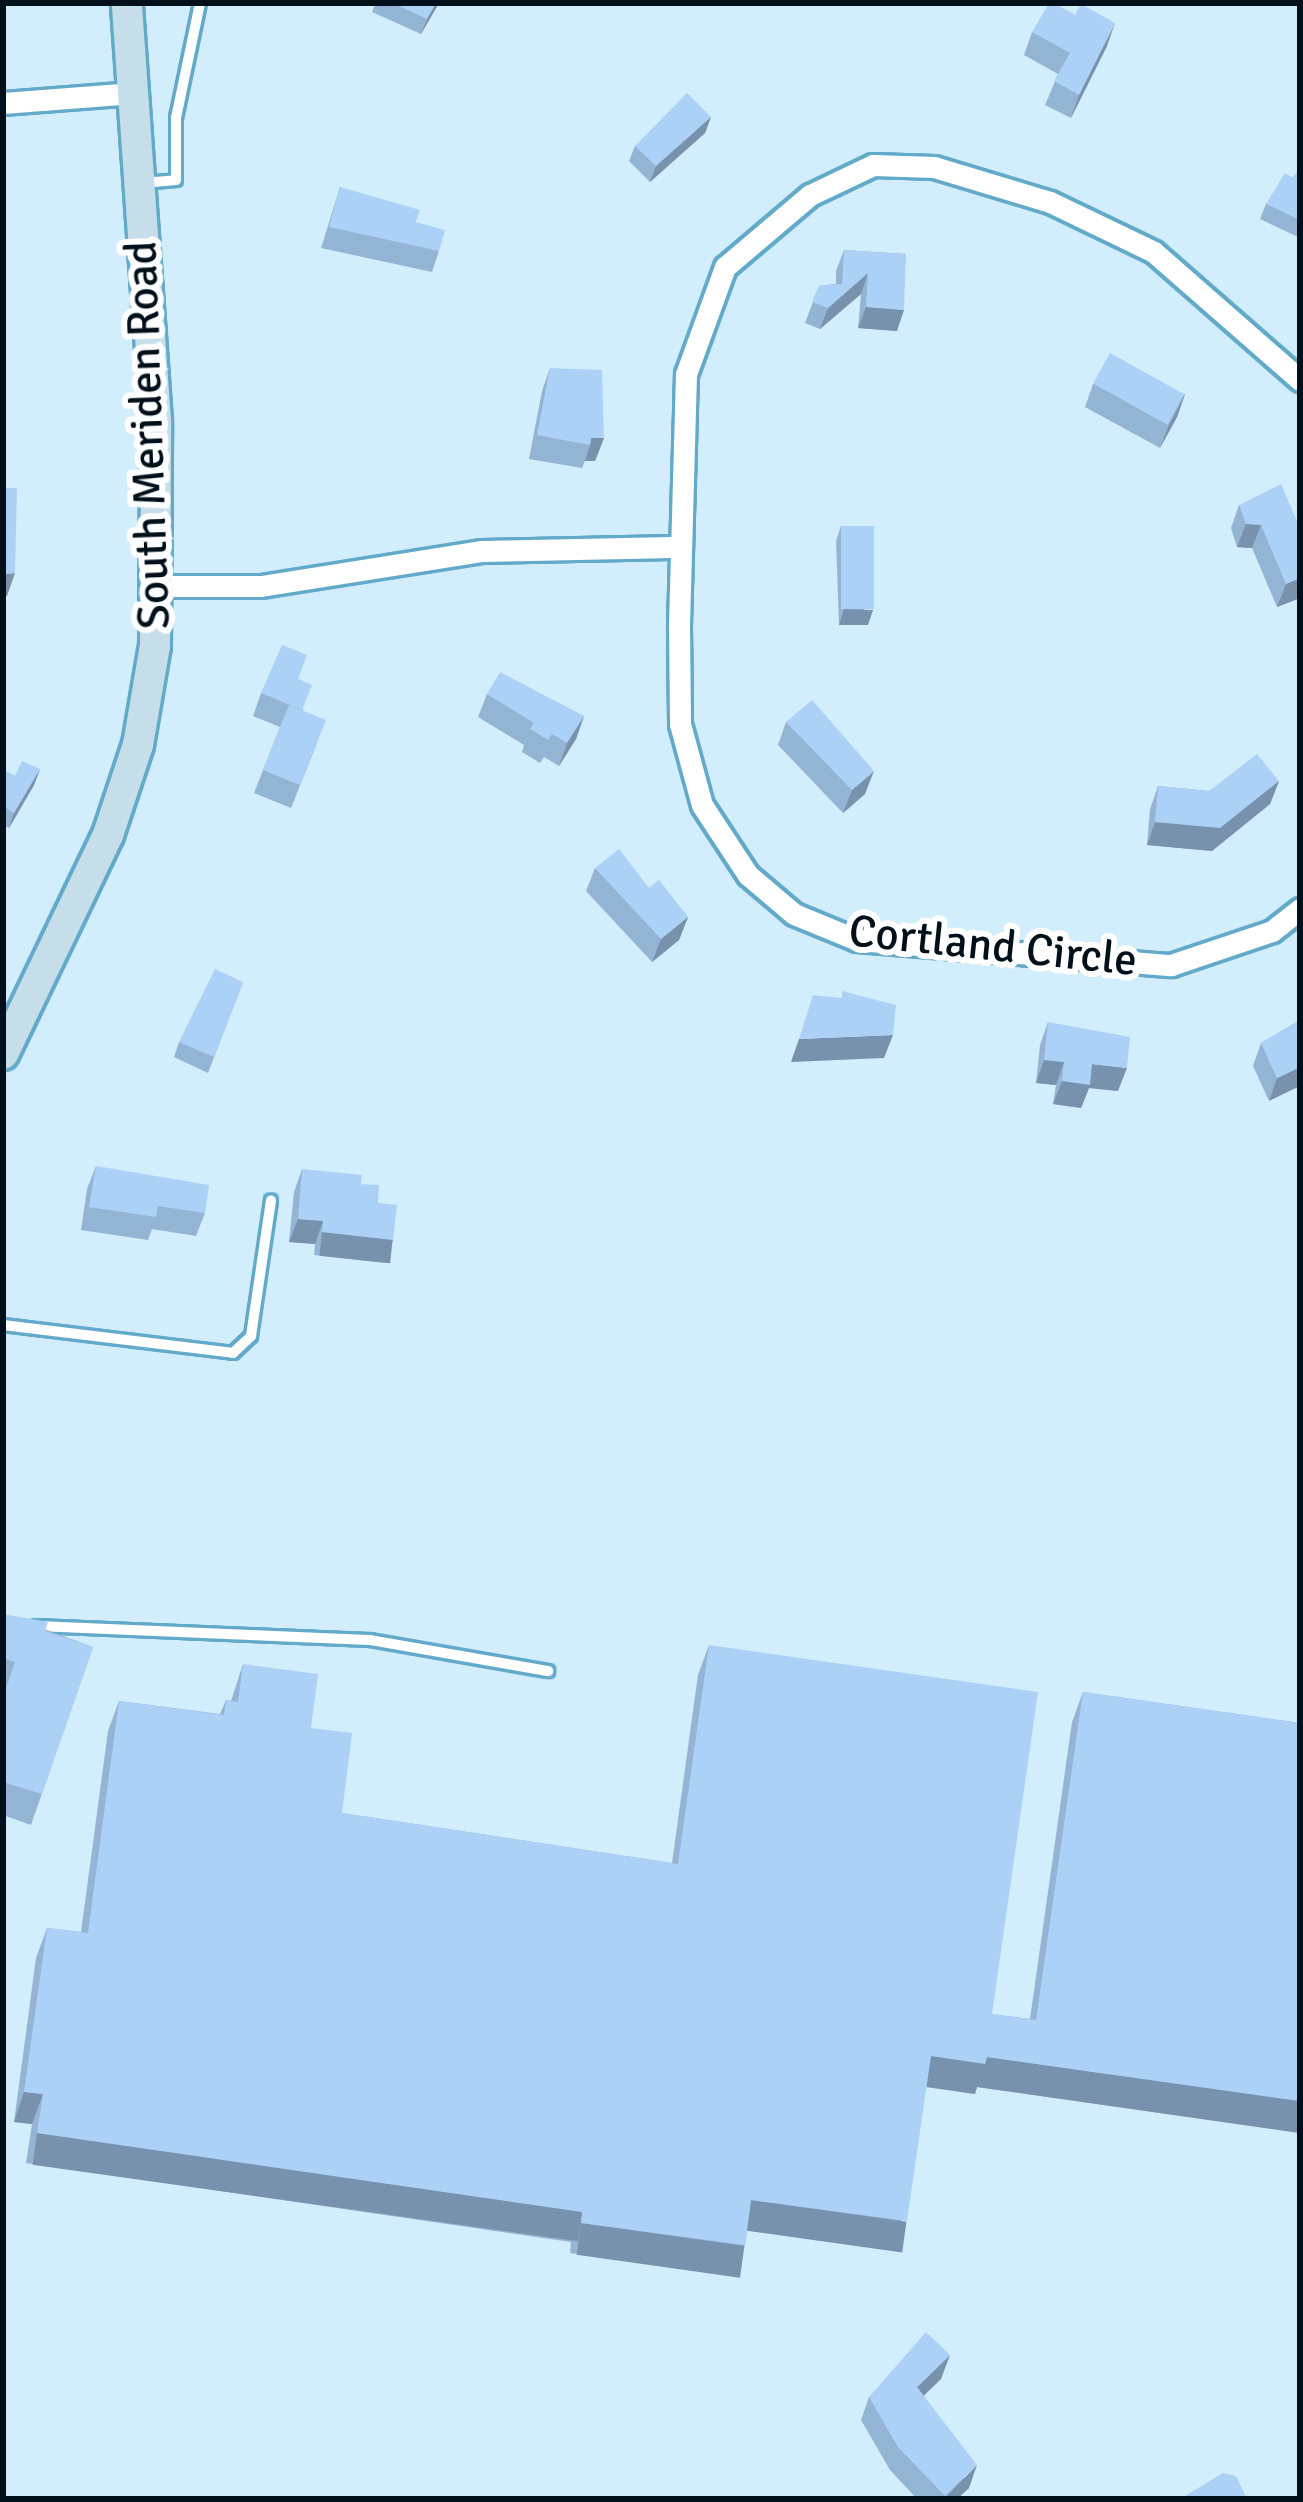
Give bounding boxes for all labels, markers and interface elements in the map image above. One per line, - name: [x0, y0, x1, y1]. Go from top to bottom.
- street label: South Meriden Road: [114, 240, 182, 630]
- street label: Cortland Circle: [846, 904, 1140, 988]

